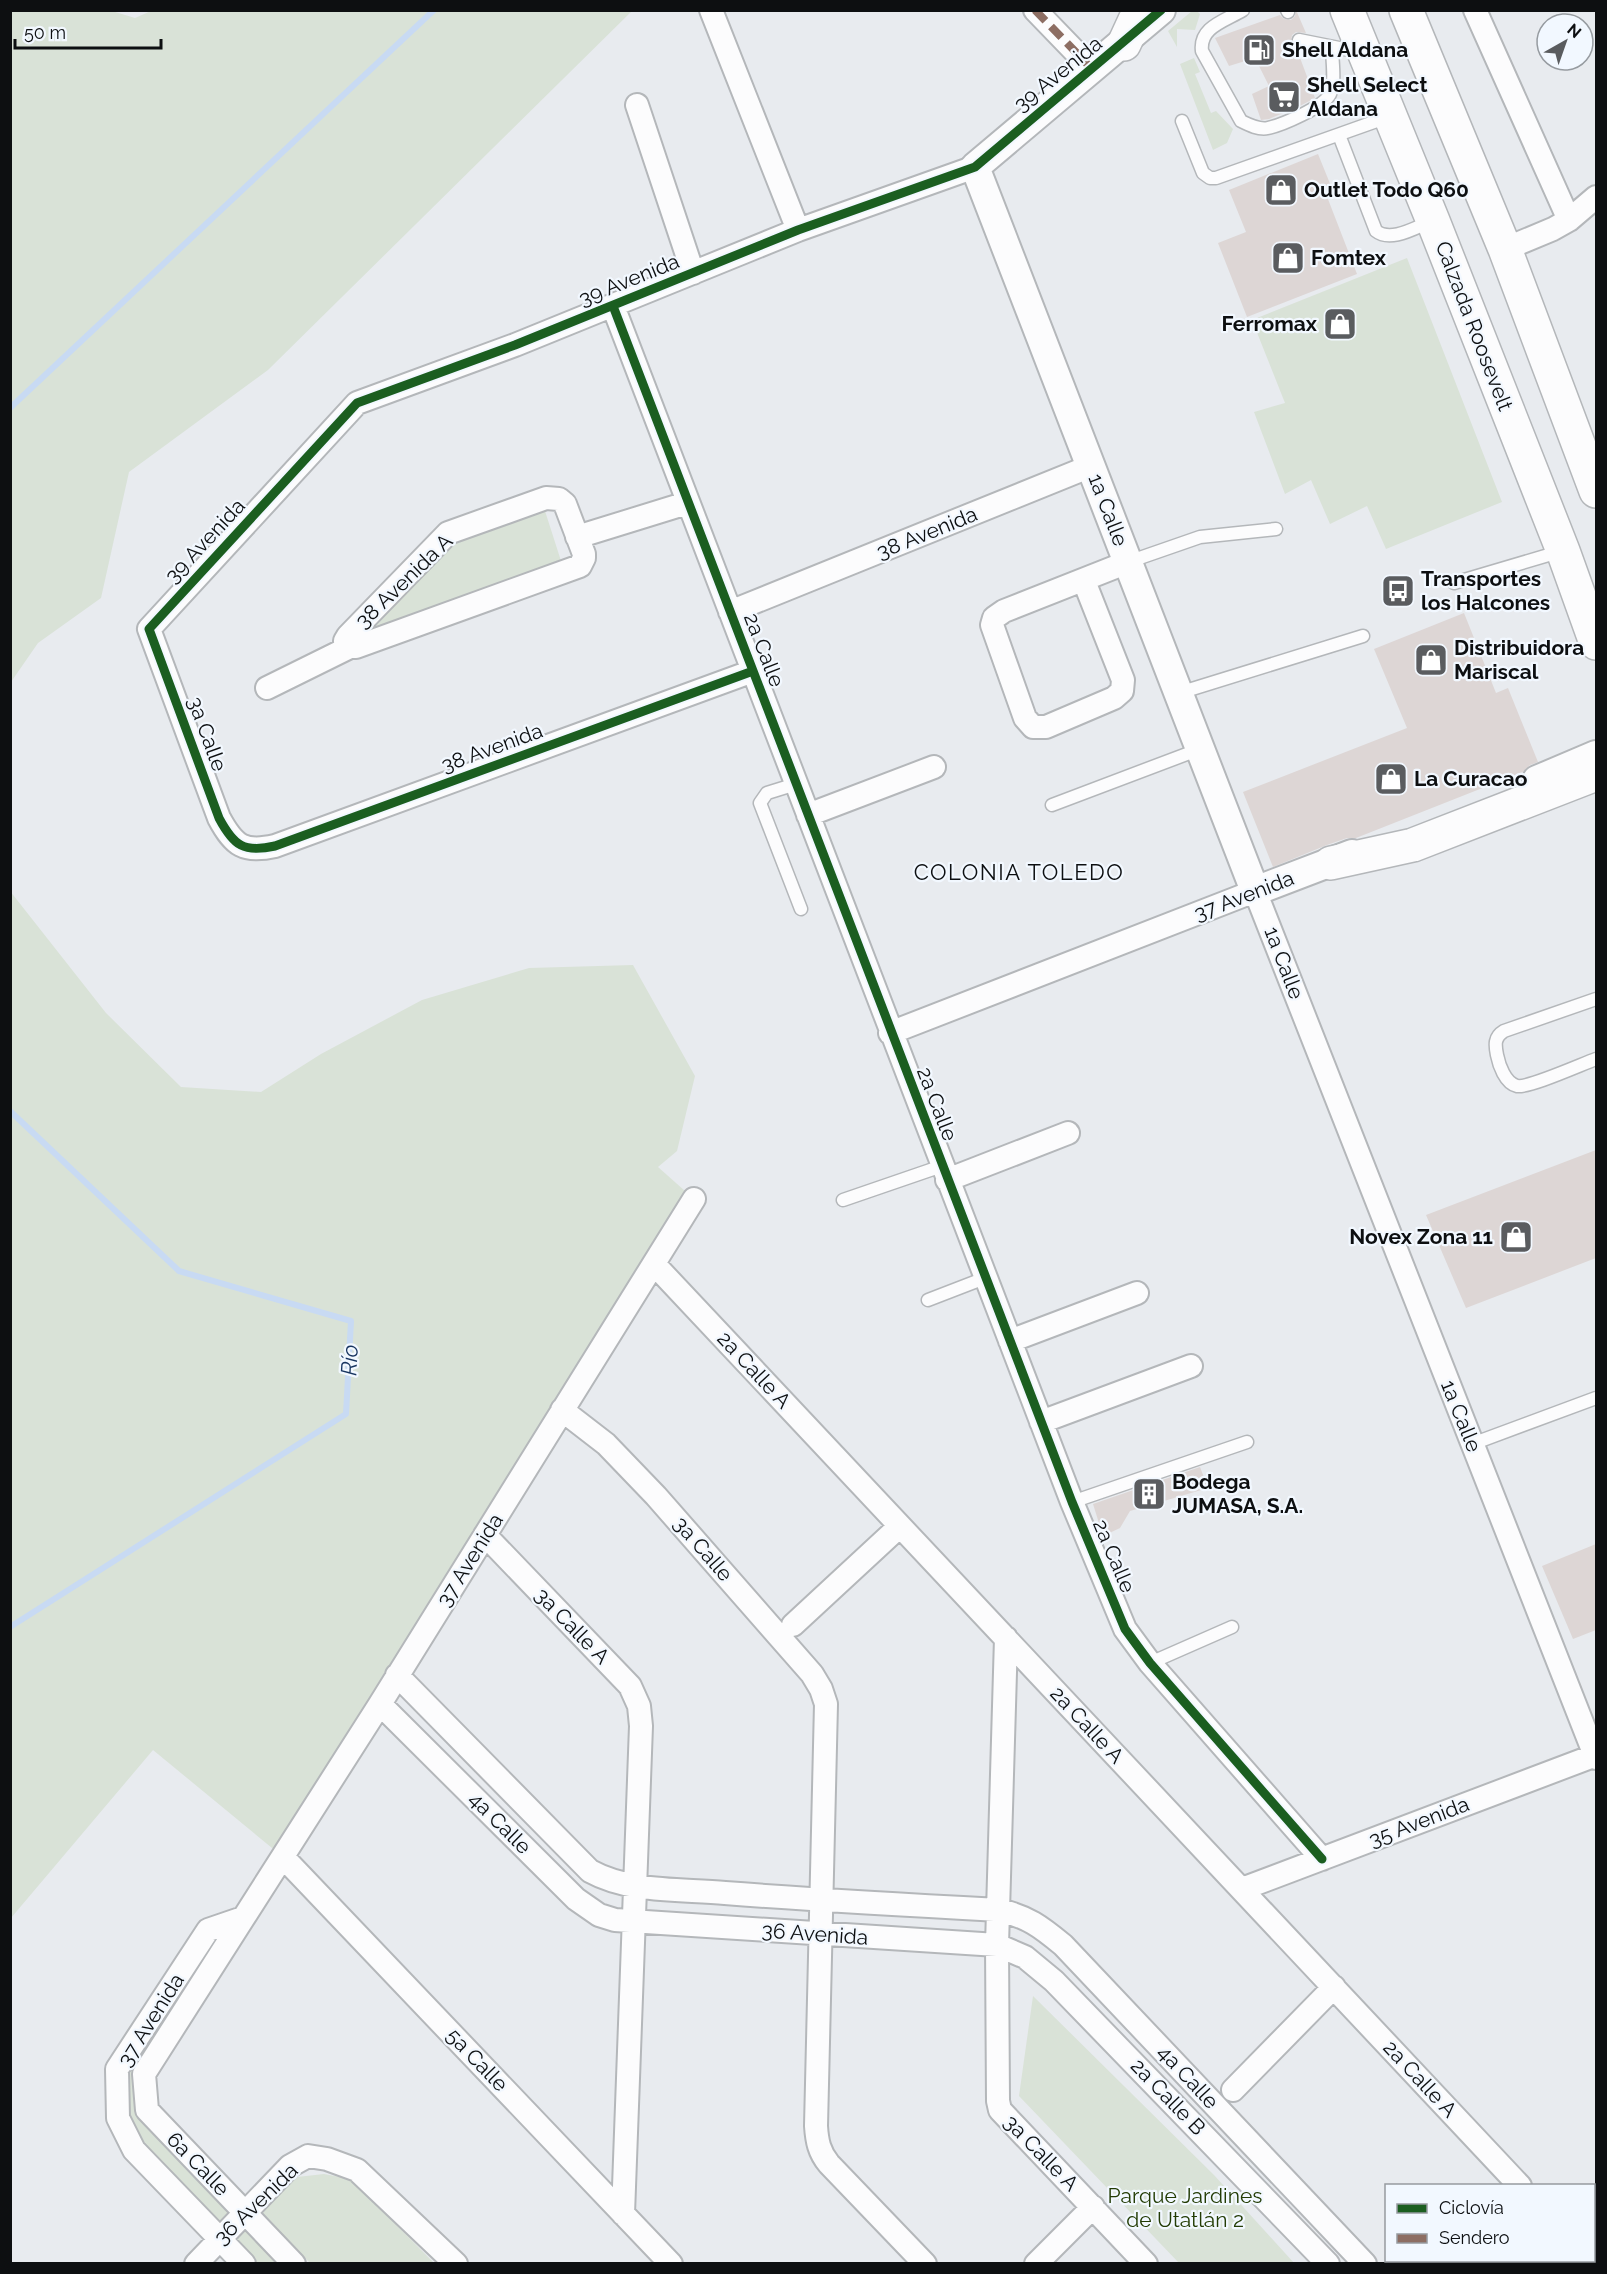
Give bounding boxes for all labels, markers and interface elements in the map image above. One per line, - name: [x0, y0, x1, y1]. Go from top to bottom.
- scale bar: [15, 12, 160, 50]
- north arrow: [1535, 12, 1595, 72]
- text: N: [1564, 20, 1585, 42]
- text: 50 m: [24, 22, 66, 43]
- street label: 39 Avenida: [1009, 30, 1107, 117]
- fuel station icon: Shell Aldana: [1241, 32, 1277, 68]
- place label: Shell Aldana: [1282, 37, 1408, 62]
- place label: Shell Select Aldana: [1307, 72, 1427, 121]
- supermarket icon: Shell Select Aldana: [1266, 79, 1302, 115]
- shop icon: Outlet Todo Q60: [1263, 172, 1299, 208]
- place label: Outlet Todo Q60: [1304, 177, 1469, 202]
- street label: Calzada Roosevelt: [1431, 237, 1518, 414]
- shop icon: Fomtex: [1270, 240, 1306, 276]
- place label: Fomtex: [1311, 245, 1387, 270]
- street label: 39 Avenida: [575, 248, 683, 311]
- shop icon: Ferromax: [1322, 306, 1358, 342]
- place label: Ferromax: [1221, 311, 1318, 336]
- street label: 1a Calle: [1083, 470, 1134, 549]
- street label: 39 Avenida: [159, 493, 250, 588]
- street label: 38 Avenida: [873, 501, 981, 564]
- street label: 38 Avenida A: [350, 528, 457, 633]
- place label: Transportes los Halcones: [1421, 566, 1550, 615]
- bus stop icon: Transportes los Halcones: [1380, 573, 1416, 609]
- street label: 2a Calle: [739, 609, 790, 690]
- place label: Distribuidora Mariscal: [1454, 635, 1584, 684]
- shop icon: Distribuidora Mariscal: [1413, 642, 1449, 678]
- street label: 3a Calle: [182, 693, 232, 775]
- street label: 38 Avenida: [438, 718, 546, 777]
- shop icon: La Curacao: [1373, 761, 1409, 797]
- place label: La Curacao: [1414, 766, 1528, 791]
- district label: COLONIA TOLEDO: [914, 859, 1124, 885]
- street label: 37 Avenida: [1190, 865, 1297, 926]
- street label: 1a Calle: [1259, 923, 1310, 1002]
- street label: 2a Calle: [912, 1063, 963, 1144]
- shop icon: Novex Zona 11: [1498, 1219, 1534, 1255]
- place label: Novex Zona 11: [1349, 1224, 1493, 1249]
- street label: 2a Calle A: [712, 1326, 796, 1413]
- water label: Río: [335, 1344, 363, 1376]
- street label: 1a Calle: [1436, 1376, 1487, 1455]
- place label: Bodega JUMASA, S.A.: [1172, 1469, 1303, 1518]
- building icon: Bodega JUMASA, S.A.: [1131, 1476, 1167, 1512]
- street label: 37 Avenida: [431, 1509, 508, 1611]
- street label: 3a Calle: [668, 1511, 738, 1586]
- street label: 2a Calle: [1088, 1515, 1141, 1596]
- street label: 3a Calle A: [530, 1582, 615, 1669]
- street label: 2a Calle A: [1045, 1681, 1129, 1768]
- street label: 4a Calle: [464, 1786, 537, 1859]
- street label: 35 Avenida: [1365, 1791, 1472, 1852]
- street label: 36 Avenida: [761, 1917, 869, 1950]
- street label: 37 Avenida: [112, 1969, 189, 2071]
- street label: 5a Calle: [441, 2023, 513, 2096]
- street label: 2a Calle A: [1378, 2035, 1462, 2122]
- street label: 4a Calle: [1153, 2040, 1224, 2114]
- street label: 2a Calle B: [1126, 2053, 1211, 2140]
- street label: 3a Calle A: [999, 2109, 1084, 2196]
- street label: 6a Calle: [162, 2127, 235, 2201]
- street label: 36 Avenida: [209, 2158, 303, 2250]
- park label: Parque Jardines de Utatlán 2: [1108, 2183, 1262, 2232]
- legend: [1385, 2184, 1595, 2262]
- text: Ciclovía: [1439, 2197, 1504, 2218]
- text: Sendero: [1439, 2227, 1510, 2248]

